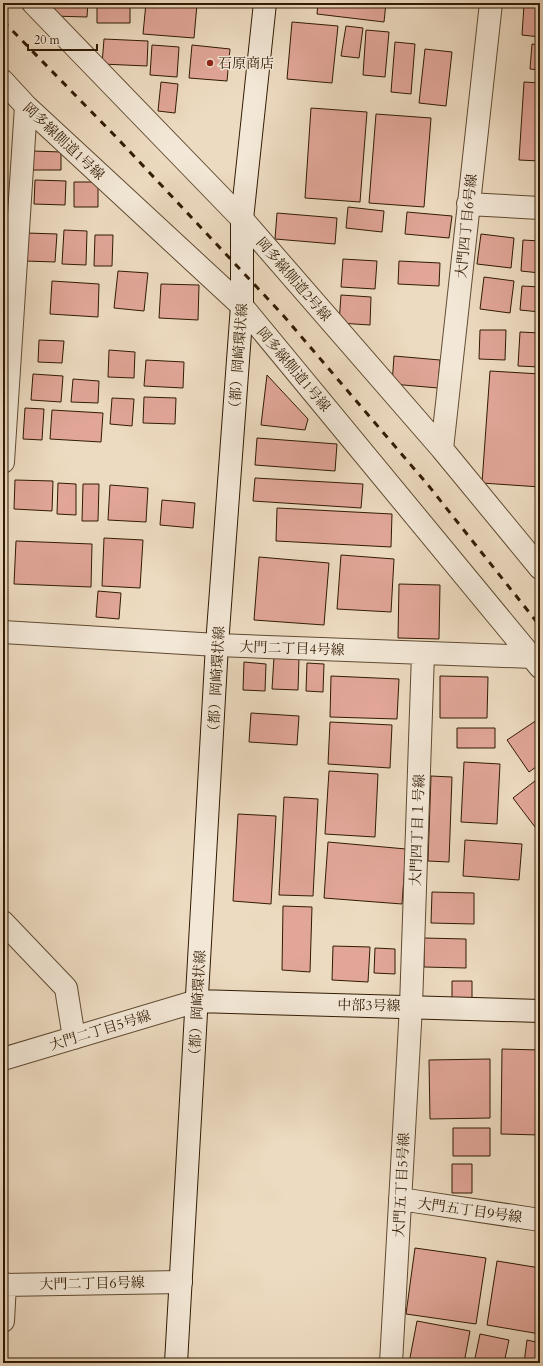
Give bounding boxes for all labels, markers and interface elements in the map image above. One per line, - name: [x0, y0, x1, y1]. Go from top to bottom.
- scale bar: [28, 26, 97, 52]
- text: 20 m: [34, 32, 61, 48]
- place label: 石原商店: [218, 54, 274, 73]
- marker: 石原商店: [205, 58, 215, 68]
- street label: 岡多線側道1号線: [19, 99, 109, 184]
- street label: 大門四丁目6号線: [452, 173, 481, 279]
- street label: 岡多線側道2号線: [252, 233, 335, 325]
- street label: （都）岡崎環状線: [225, 303, 252, 416]
- street label: 岡多線側道1号線: [253, 323, 335, 416]
- street label: （都）岡崎環状線: [204, 626, 229, 738]
- street label: 大門二丁目4号線: [239, 637, 345, 660]
- street label: 大門四丁目１号線: [406, 774, 429, 886]
- street label: （都）岡崎環状線: [185, 950, 210, 1062]
- street label: 中部3号線: [337, 995, 401, 1016]
- street label: 大門二丁目5号線: [47, 1006, 153, 1055]
- street label: 大門五丁目5号線: [389, 1132, 414, 1238]
- street label: 大門五丁目9号線: [417, 1194, 523, 1227]
- street label: 大門二丁目6号線: [39, 1273, 145, 1294]

